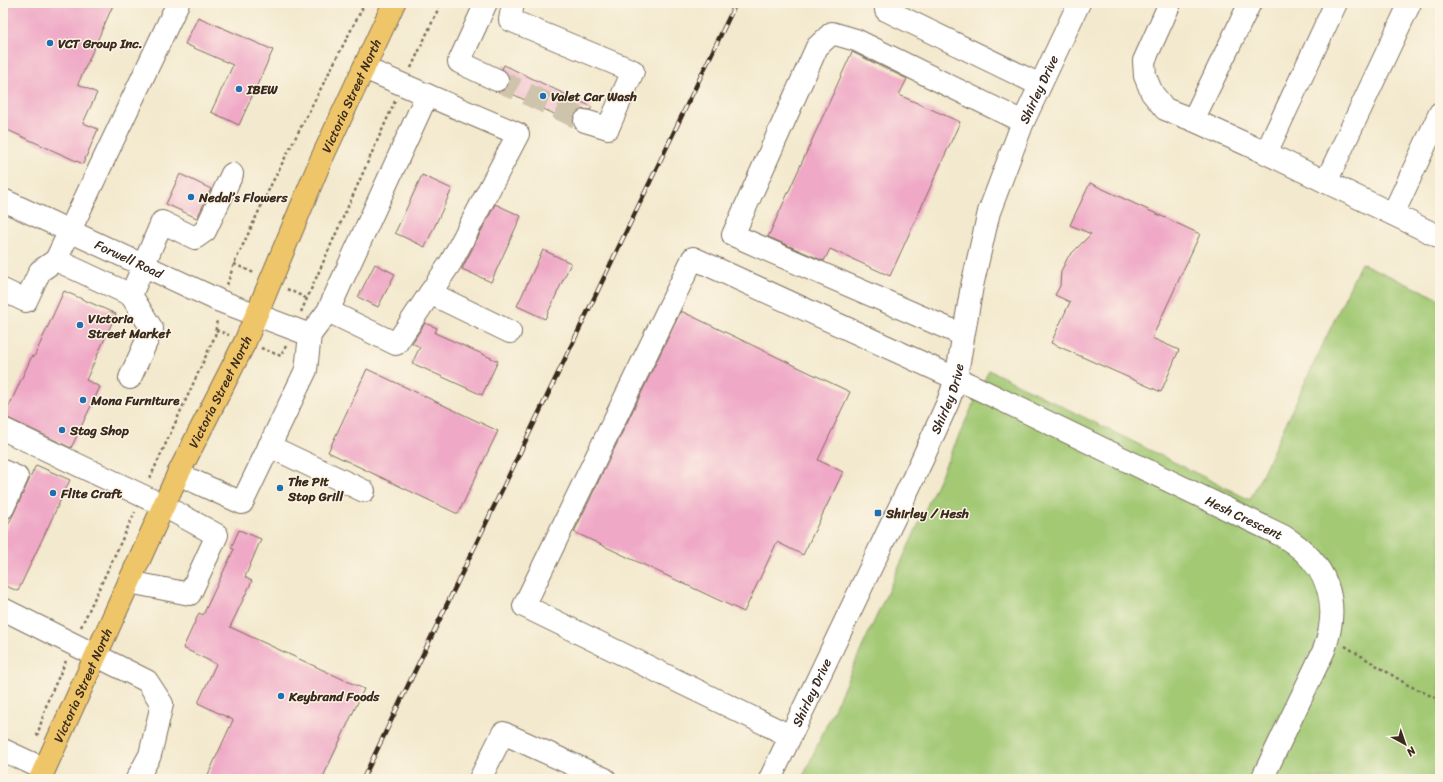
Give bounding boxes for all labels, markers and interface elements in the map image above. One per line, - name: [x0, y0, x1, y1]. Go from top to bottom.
- place label: VCT Group Inc.: [58, 32, 143, 55]
- street label: Victoria Street North: [315, 35, 387, 156]
- marker: VCT Group Inc.: [45, 38, 55, 48]
- street label: Shirley Drive: [1012, 51, 1065, 128]
- place label: IBEW: [246, 78, 279, 101]
- marker: IBEW: [234, 84, 244, 94]
- place label: Valet Car Wash: [551, 85, 637, 108]
- marker: Valet Car Wash: [538, 91, 548, 101]
- place label: Nedal’s Flowers: [198, 186, 288, 209]
- marker: Nedal’s Flowers: [186, 192, 196, 202]
- street label: Forwell Road: [91, 233, 168, 285]
- place label: Victoria Street Market: [87, 307, 171, 345]
- marker: Victoria Street Market: [75, 320, 85, 330]
- street label: Victoria Street North: [182, 332, 258, 452]
- street label: Shirley Drive: [924, 361, 970, 438]
- place label: Mona Furniture: [90, 389, 180, 412]
- marker: Mona Furniture: [78, 395, 88, 405]
- place label: Stag Shop: [69, 419, 129, 442]
- marker: Stag Shop: [57, 425, 67, 435]
- place label: The Pit Stop Grill: [287, 470, 344, 508]
- place label: Flite Craft: [60, 482, 123, 505]
- marker: The Pit Stop Grill: [275, 483, 285, 493]
- marker: Flite Craft: [48, 488, 58, 498]
- street label: Hesh Crescent: [1201, 489, 1287, 546]
- place label: Shirley / Hesh: [885, 502, 969, 525]
- marker: Shirley / Hesh: [873, 508, 883, 518]
- street label: Victoria Street North: [47, 624, 118, 746]
- street label: Shirley Drive: [785, 654, 838, 731]
- place label: Keybrand Foods: [288, 685, 380, 708]
- marker: Keybrand Foods: [276, 691, 286, 701]
- north arrow: [1385, 724, 1425, 764]
- text: N: [1402, 741, 1421, 761]

